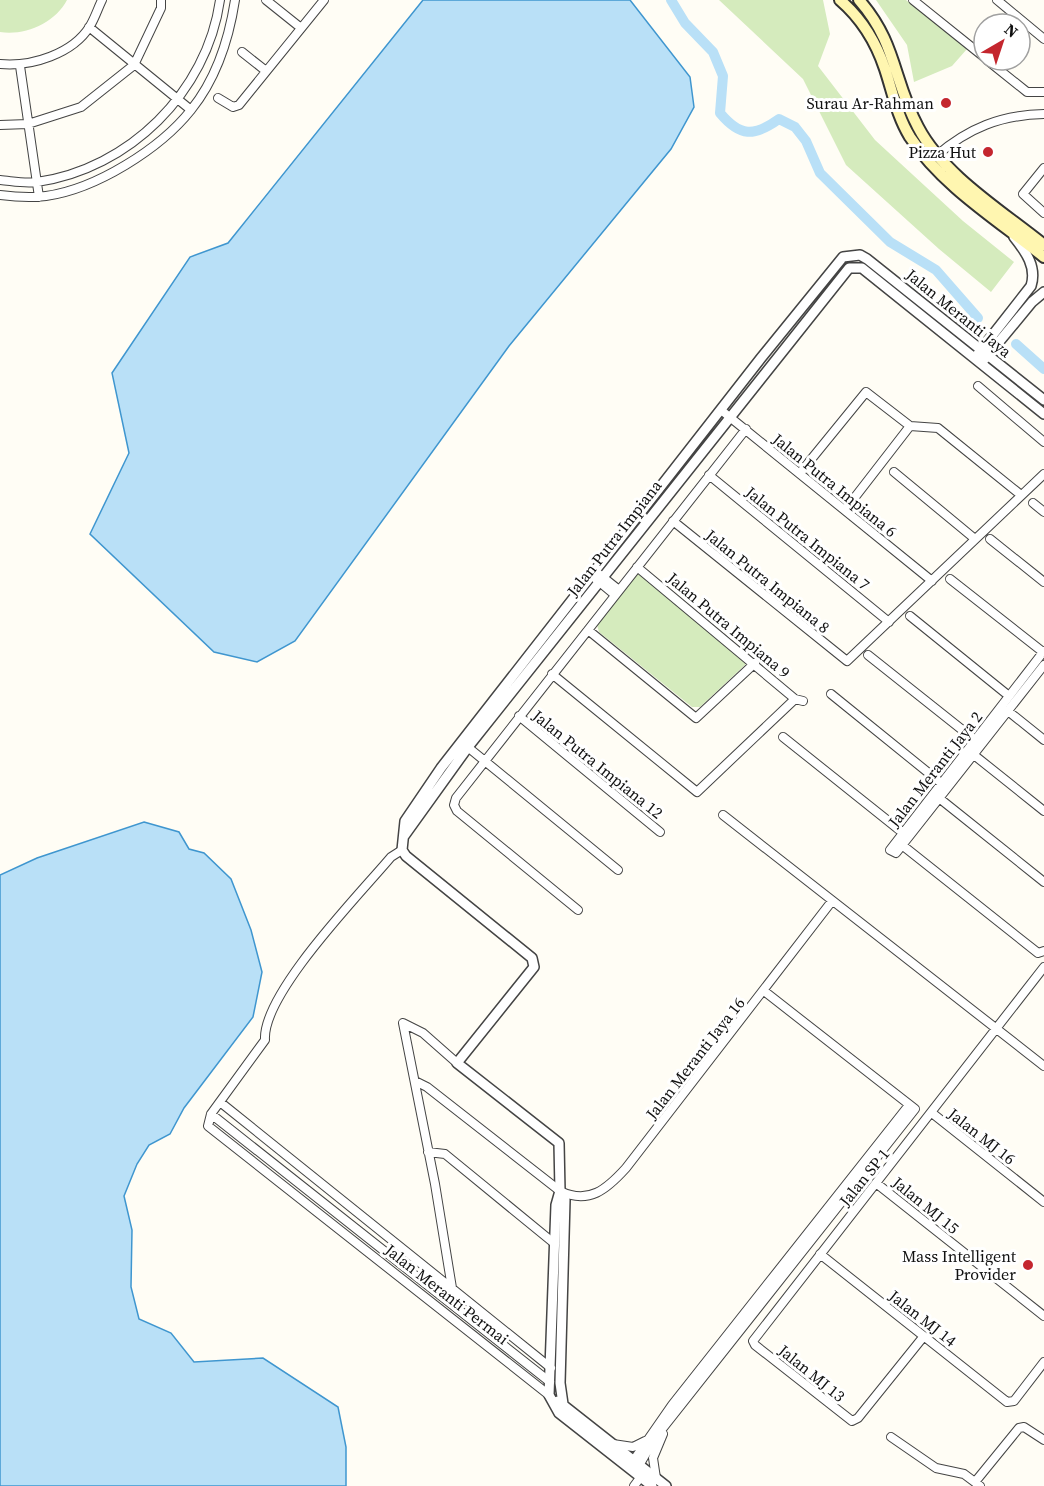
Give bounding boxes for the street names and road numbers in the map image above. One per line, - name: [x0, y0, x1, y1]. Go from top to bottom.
- street label: Jalan Meranti Jaya: [901, 263, 1017, 363]
- street label: Jalan Putra Impiana 6: [767, 427, 902, 542]
- street label: Jalan Putra Impiana: [561, 474, 667, 602]
- street label: Jalan Putra Impiana 7: [740, 480, 875, 595]
- street label: Jalan Putra Impiana 8: [700, 523, 835, 638]
- street label: Jalan Putra Impiana 9: [662, 566, 795, 683]
- street label: Jalan Putra Impiana 12: [527, 704, 668, 824]
- street label: Jalan Meranti Jaya 2: [882, 707, 987, 832]
- street label: Jalan Meranti Jaya 16: [640, 992, 750, 1124]
- street label: Jalan MJ 16: [943, 1102, 1020, 1169]
- street label: Jalan SP 1: [833, 1143, 894, 1212]
- street label: Jalan MJ 15: [887, 1171, 964, 1239]
- street label: Jalan Meranti Permai: [380, 1238, 514, 1349]
- street label: Jalan MJ 14: [884, 1284, 961, 1351]
- street label: Jalan MJ 13: [773, 1339, 850, 1407]

